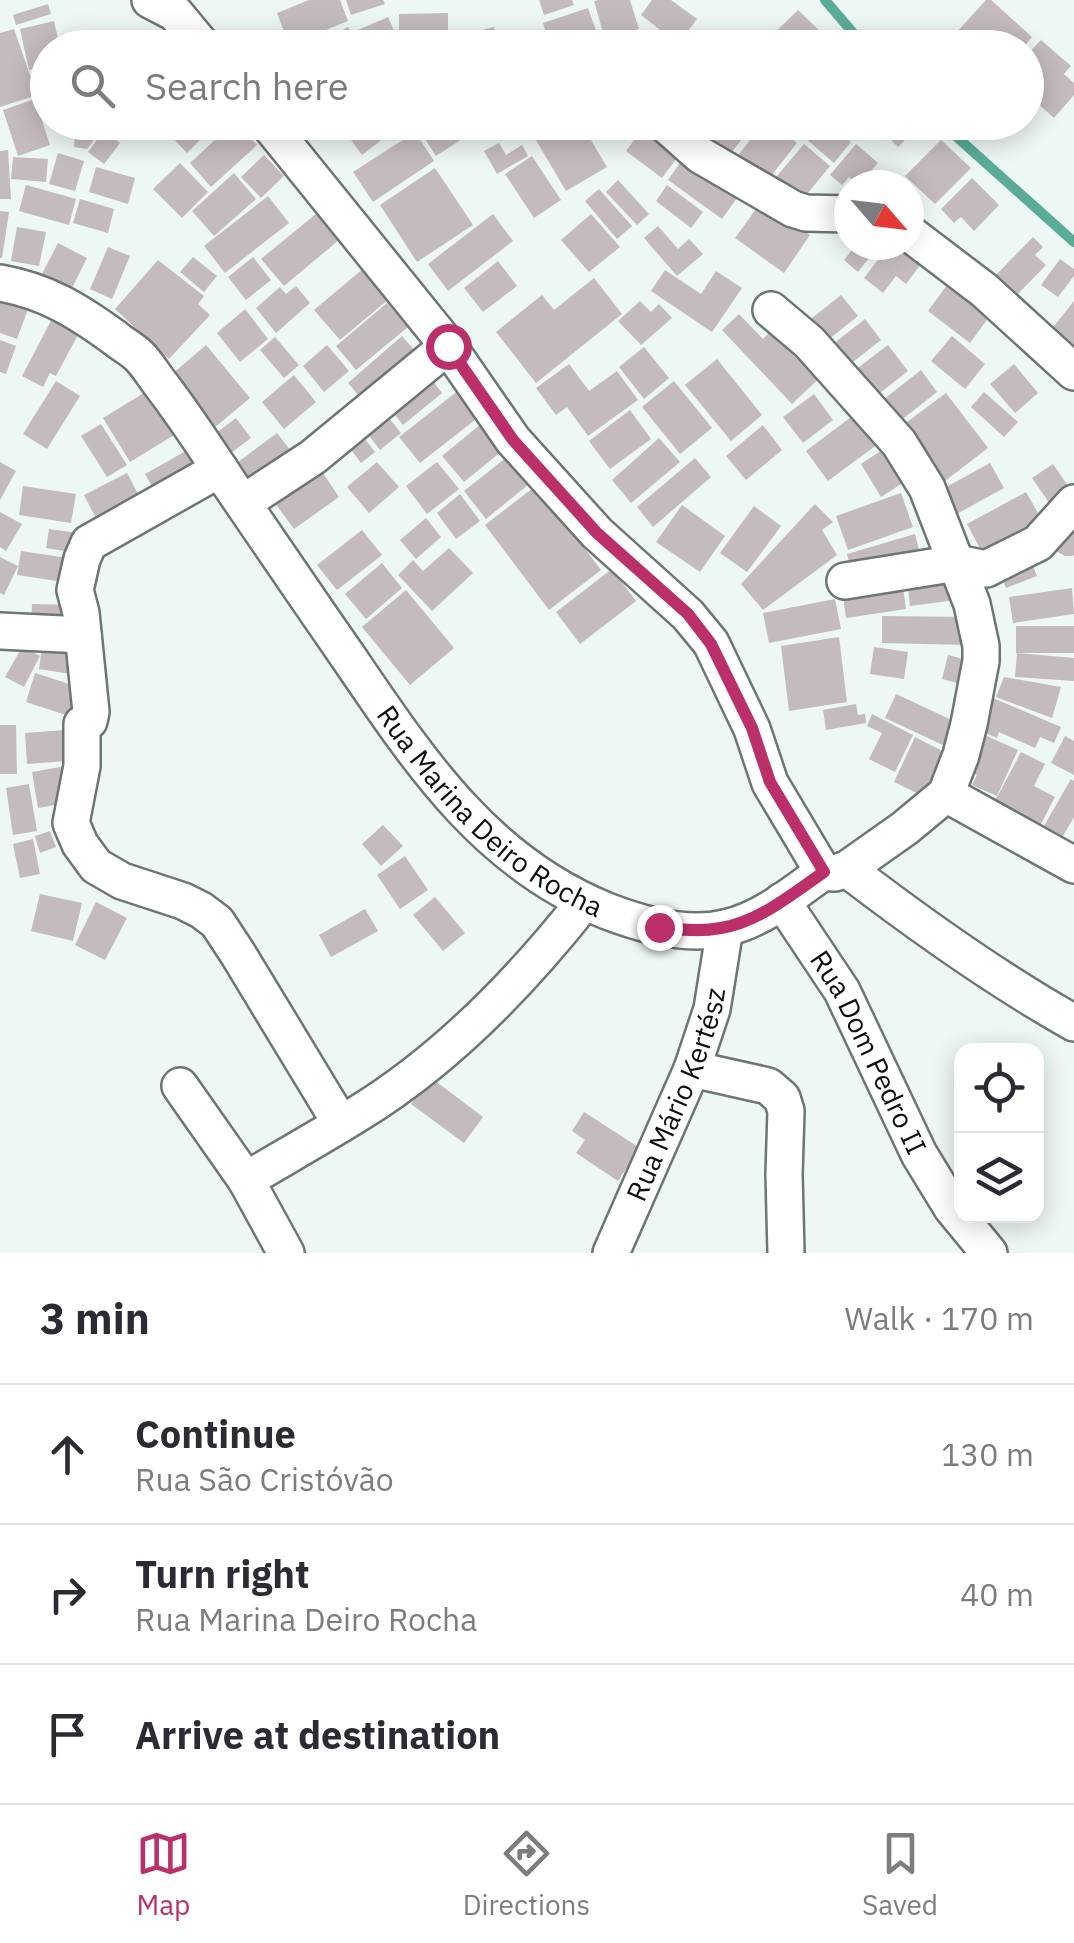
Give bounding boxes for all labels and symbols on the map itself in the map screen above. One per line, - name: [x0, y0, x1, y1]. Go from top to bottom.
- north arrow: [834, 170, 924, 260]
- route start: [426, 324, 472, 370]
- street label: Rua Marina Deiro Rocha: [369, 698, 609, 925]
- route end: [637, 905, 683, 951]
- street label: Rua Dom Pedro II: [802, 943, 936, 1160]
- street label: Rua Mário Kertész: [617, 985, 733, 1207]

